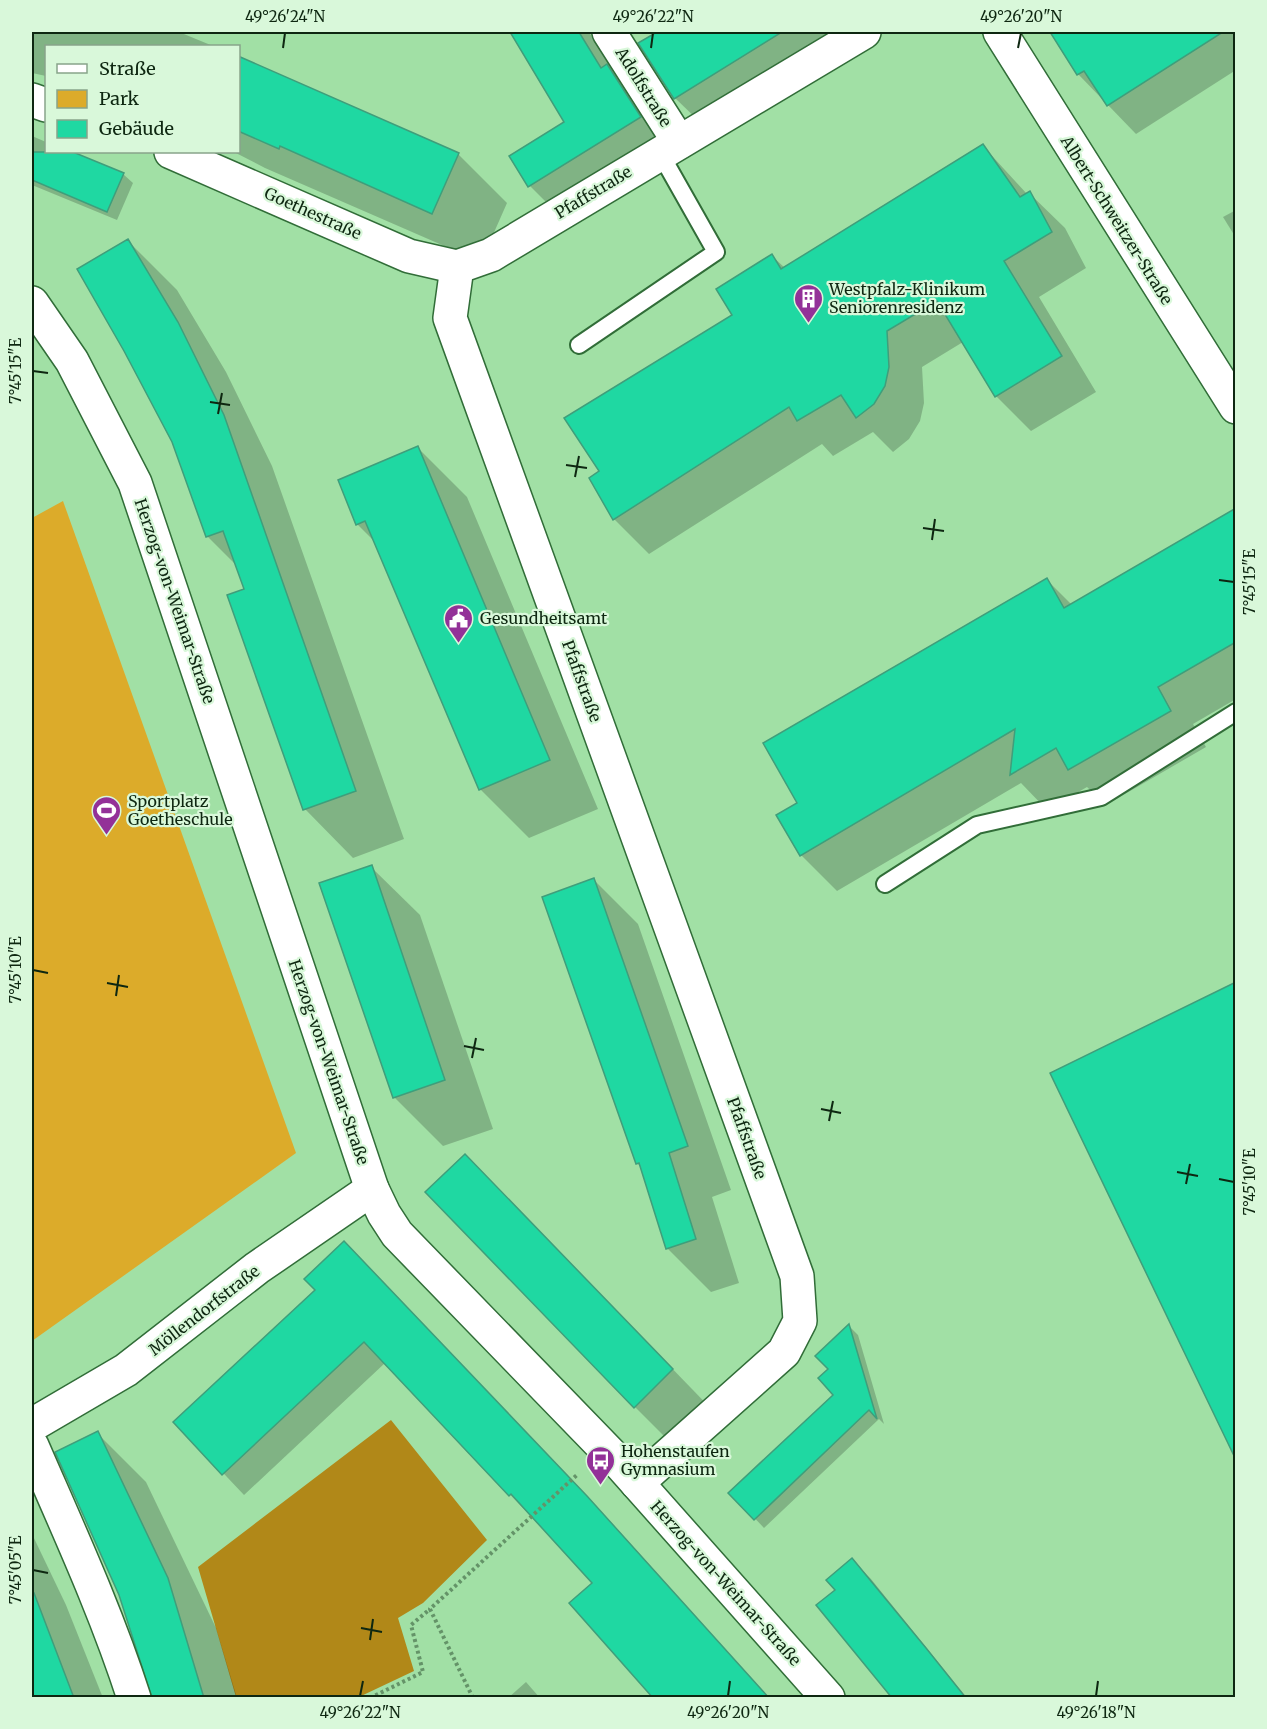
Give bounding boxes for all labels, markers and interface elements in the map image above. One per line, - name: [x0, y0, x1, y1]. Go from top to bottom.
- text: 49°26'24"N: [245, 7, 326, 26]
- text: 49°26'22"N: [612, 7, 694, 26]
- text: 49°26'20"N: [980, 7, 1062, 26]
- street label: Adolfstraße: [611, 43, 676, 130]
- legend: [45, 45, 240, 153]
- text: Straße: [99, 57, 156, 80]
- text: Park: [99, 87, 140, 110]
- text: Gebäude: [99, 117, 174, 140]
- street label: Albert-Schweitzer-Straße: [1056, 131, 1177, 308]
- street label: Pfaffstraße: [551, 161, 635, 223]
- street label: Goethestraße: [261, 183, 365, 243]
- place label: Westpfalz-Klinikum Seniorenresidenz: [828, 279, 985, 317]
- building icon: Westpfalz-Klinikum Seniorenresidenz: [792, 282, 824, 324]
- text: 7°45'15"E: [6, 338, 25, 404]
- street label: Herzog-von-Weimar-Straße: [130, 496, 220, 706]
- text: 7°45'15"E: [1240, 549, 1259, 615]
- public building icon: Gesundheitsamt: [443, 602, 475, 644]
- place label: Gesundheitsamt: [480, 608, 608, 628]
- street label: Pfaffstraße: [558, 637, 606, 725]
- place label: Sportplatz Goetheschule: [128, 791, 233, 829]
- sports icon: Sportplatz Goetheschule: [91, 794, 123, 836]
- text: 7°45'10"E: [6, 936, 25, 1004]
- street label: Herzog-von-Weimar-Straße: [284, 957, 374, 1167]
- street label: Pfaffstraße: [723, 1094, 771, 1182]
- text: 7°45'10"E: [1240, 1148, 1259, 1216]
- street label: Möllendorfstraße: [145, 1261, 263, 1359]
- place label: Hohenstaufen Gymnasium: [621, 1441, 730, 1479]
- bus stop icon: Hohenstaufen Gymnasium: [584, 1444, 616, 1486]
- street label: Herzog-von-Weimar-Straße: [647, 1496, 805, 1670]
- text: 7°45'05"E: [6, 1535, 25, 1604]
- text: 49°26'22"N: [319, 1703, 401, 1722]
- text: 49°26'20"N: [687, 1703, 769, 1722]
- text: 49°26'18"N: [1056, 1703, 1136, 1722]

